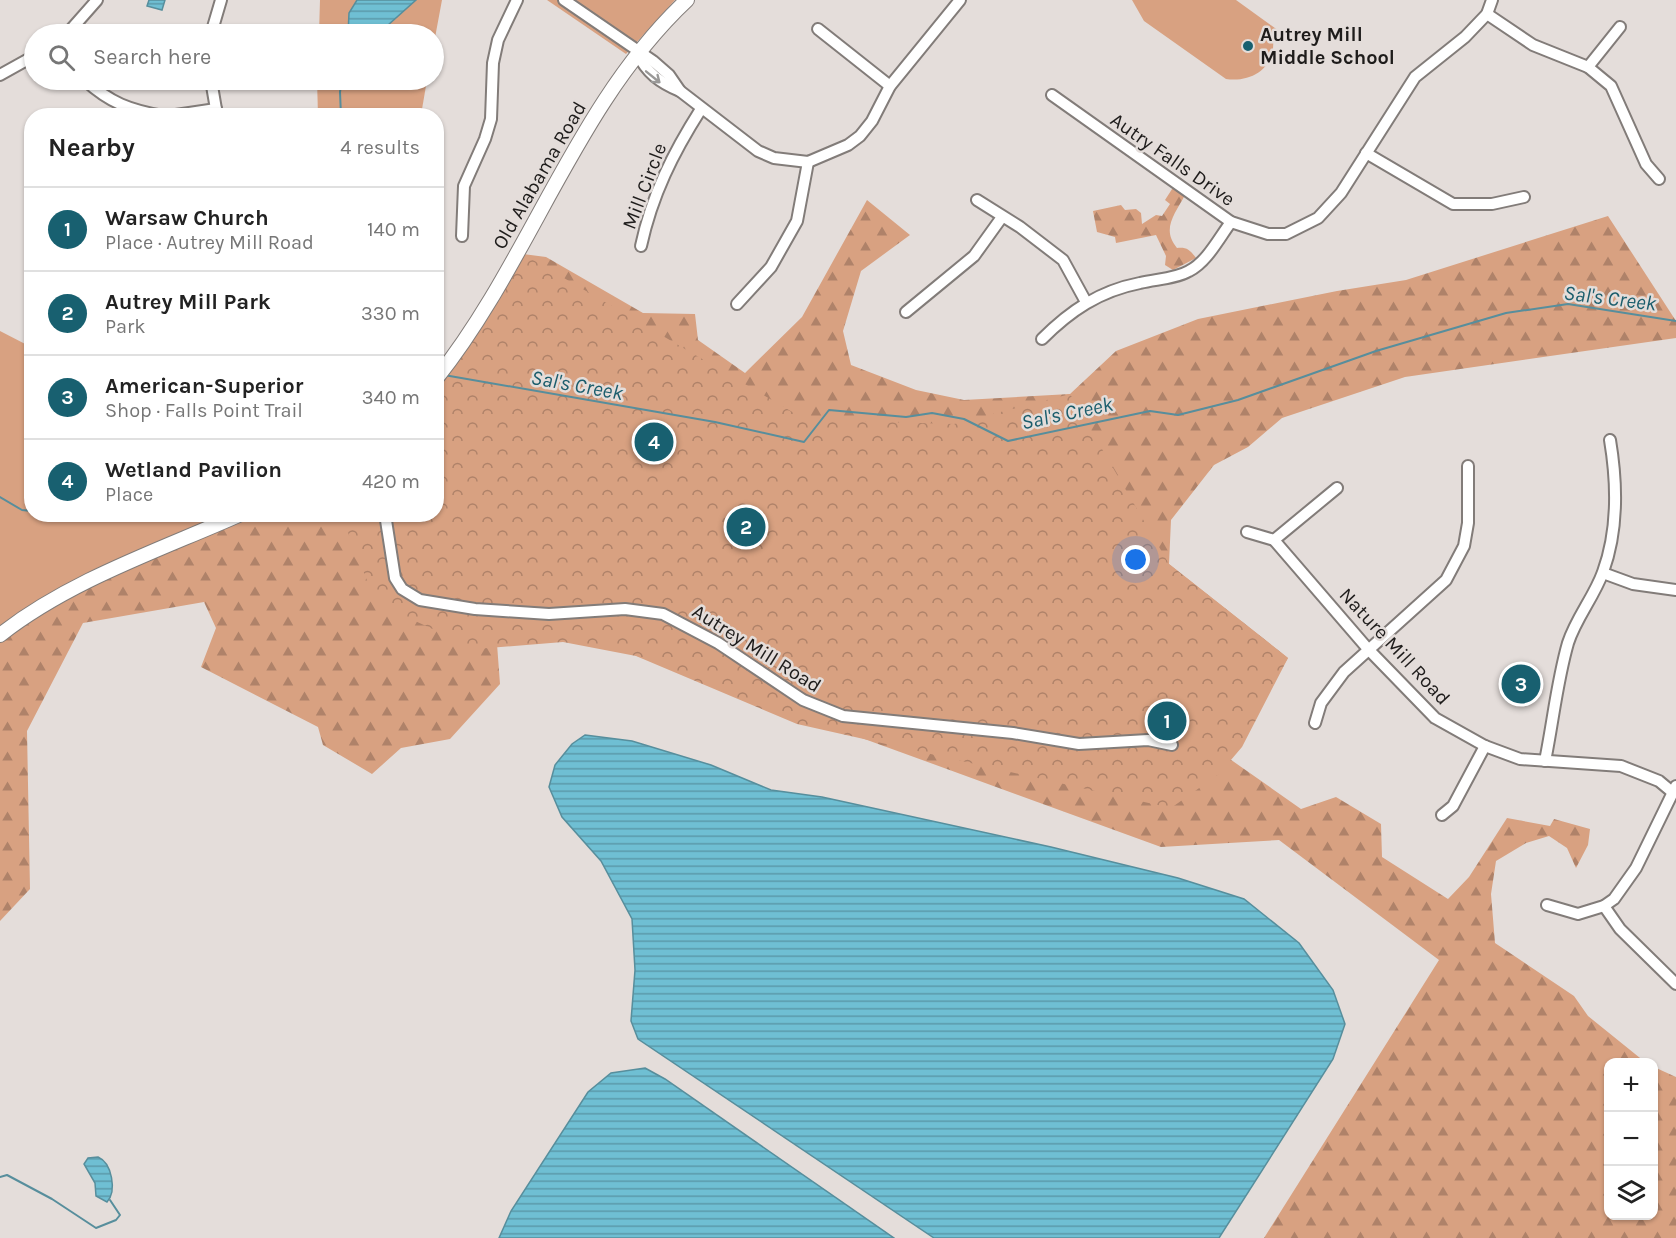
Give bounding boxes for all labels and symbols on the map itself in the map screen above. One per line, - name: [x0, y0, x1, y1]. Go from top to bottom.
- place label: Autrey Mill Middle School: [1260, 23, 1395, 69]
- marker: Autrey Mill Middle School: [1241, 39, 1255, 53]
- one-way arrow: [645, 70, 661, 83]
- street label: Old Alabama Road: [488, 97, 591, 253]
- street label: Autry Falls Drive: [1106, 108, 1239, 211]
- street label: Mill Circle: [618, 140, 671, 233]
- water label: Sal's Creek: [1562, 280, 1658, 316]
- water label: Sal's Creek: [529, 365, 625, 405]
- water label: Sal's Creek: [1019, 392, 1115, 434]
- pin: 4: [634, 420, 674, 464]
- pin: 2: [726, 504, 766, 550]
- your location: [1121, 545, 1150, 574]
- street label: Nature Mill Road: [1335, 583, 1455, 710]
- street label: Autrey Mill Road: [688, 600, 825, 697]
- pin: 3: [1502, 662, 1540, 706]
- pin: 1: [1148, 698, 1186, 744]

